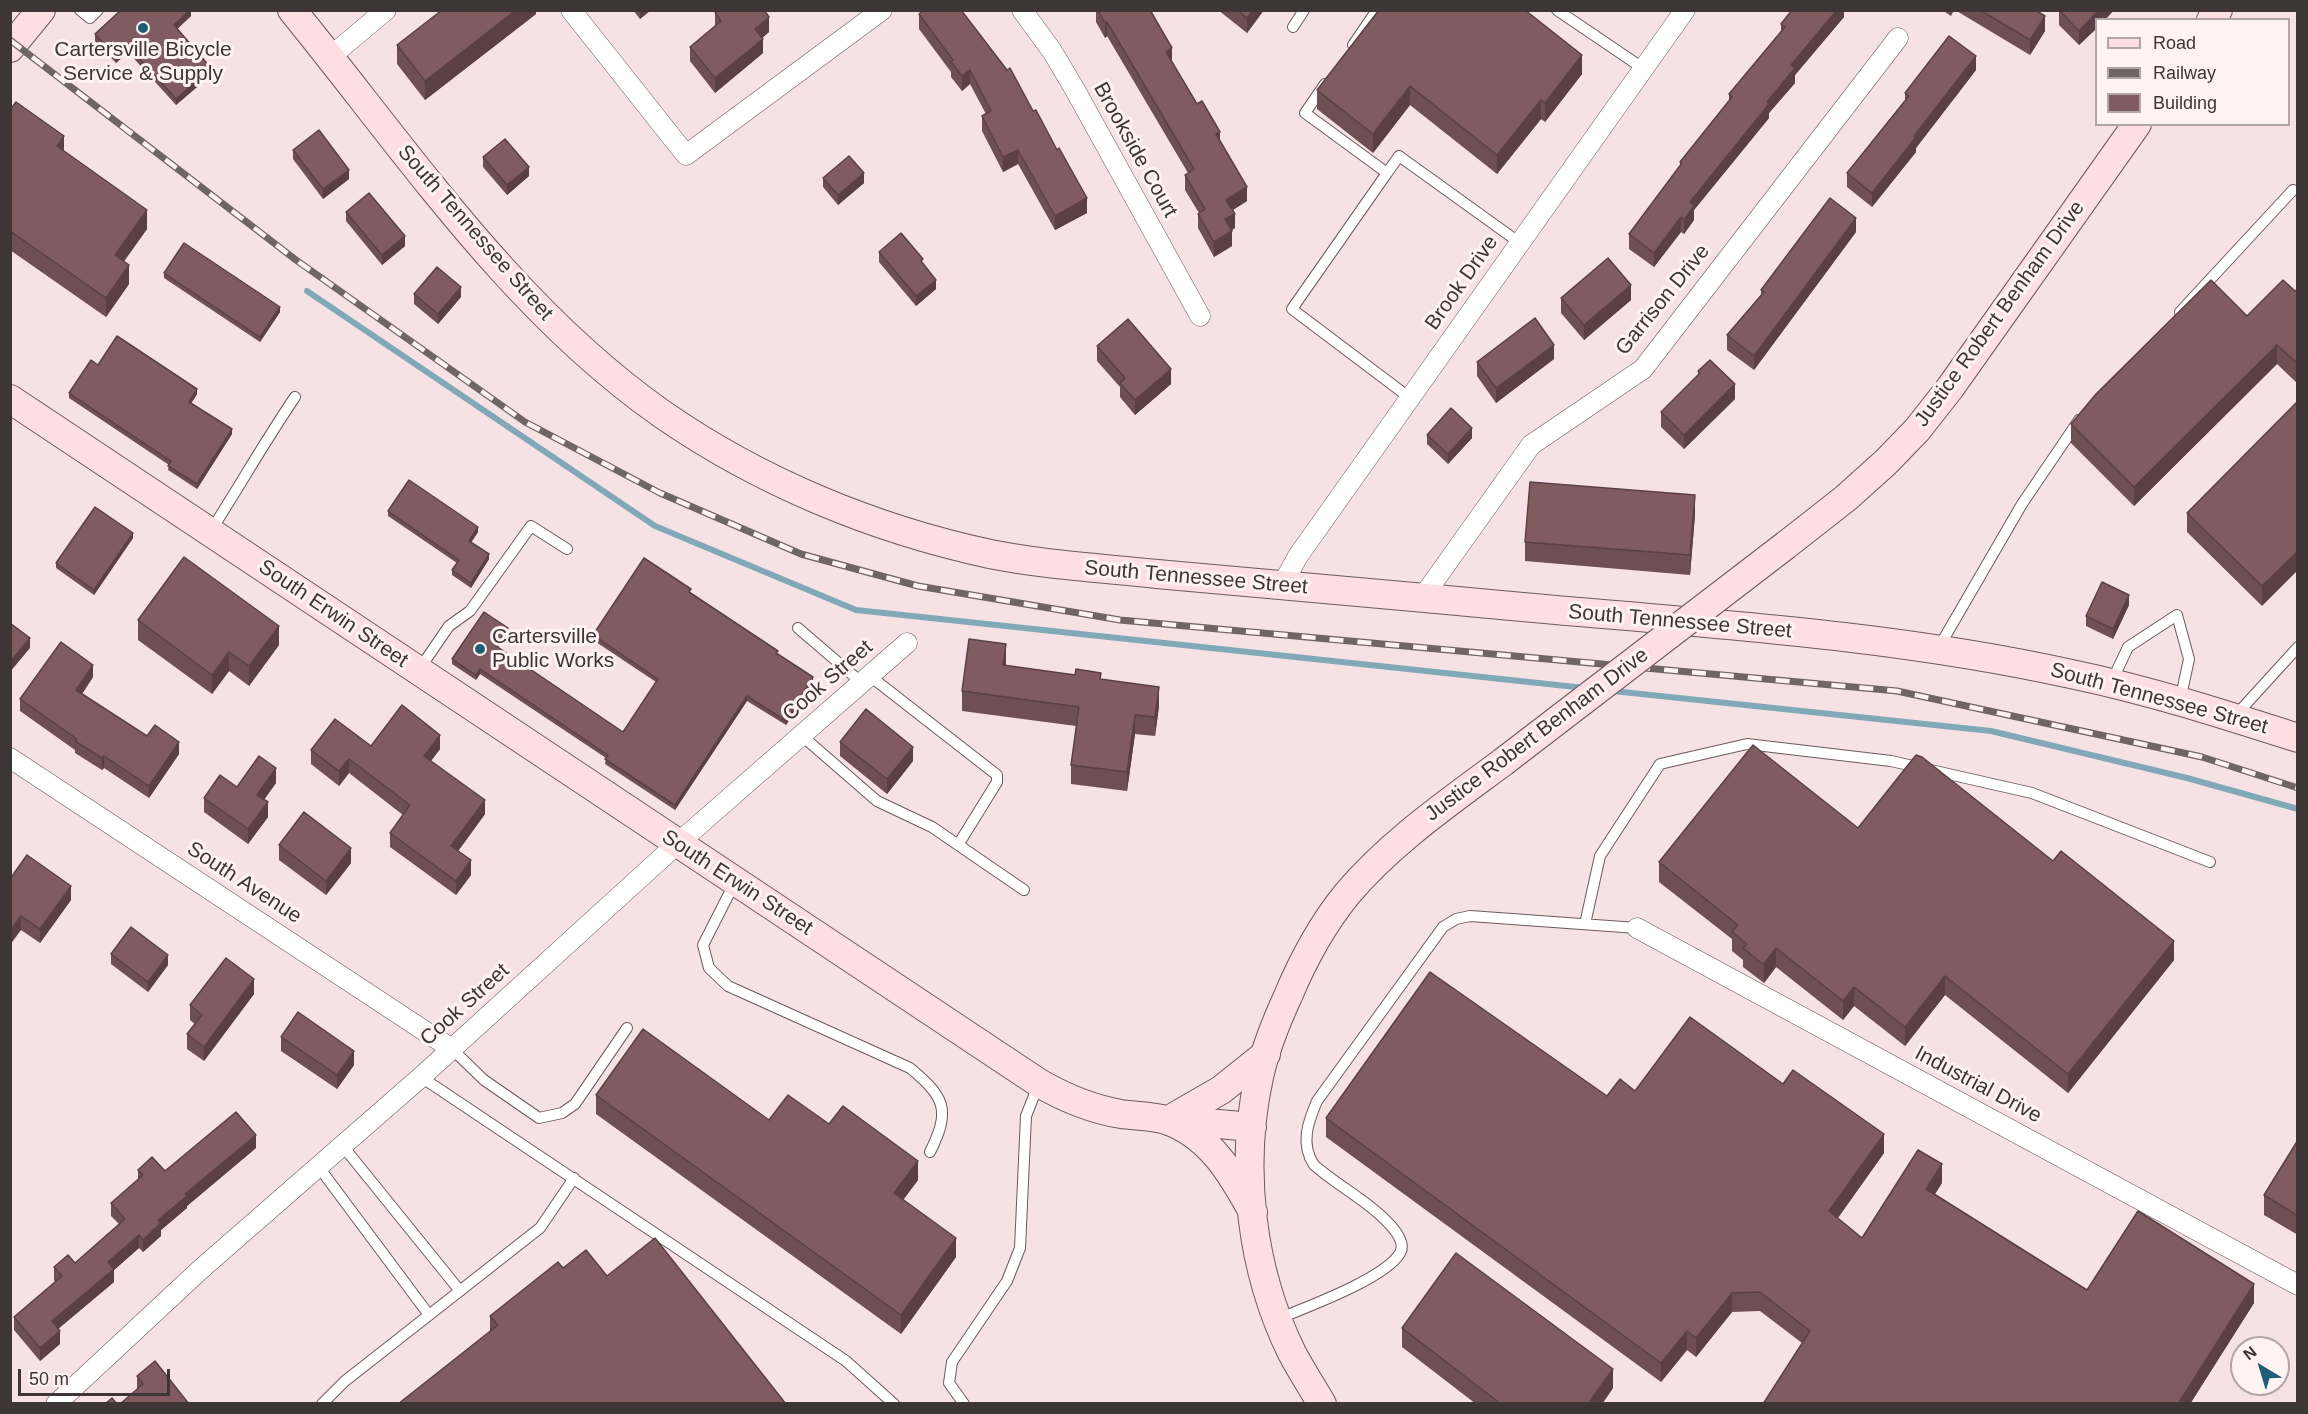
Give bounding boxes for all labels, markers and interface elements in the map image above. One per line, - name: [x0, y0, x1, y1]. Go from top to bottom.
- legend: [2095, 18, 2290, 126]
- marker: Cartersville Bicycle Service & Supply: [136, 21, 150, 35]
- text: Road: [2153, 33, 2196, 53]
- place label: Cartersville Bicycle Service & Supply: [54, 37, 232, 87]
- text: Railway: [2153, 63, 2216, 83]
- street label: Brookside Court: [1087, 78, 1183, 222]
- text: Building: [2153, 93, 2217, 113]
- street label: South Tennessee Street: [392, 140, 558, 326]
- street label: Justice Robert Benham Drive: [1910, 196, 2090, 432]
- street label: Brook Drive: [1420, 231, 1504, 335]
- street label: Garrison Drive: [1611, 239, 1715, 361]
- street label: South Erwin Street: [253, 555, 413, 673]
- street label: South Tennessee Street: [1083, 556, 1309, 600]
- street label: South Tennessee Street: [1567, 600, 1793, 644]
- place label: Cartersville Public Works: [492, 624, 614, 674]
- street label: Cook Street: [778, 635, 878, 727]
- marker: Cartersville Public Works: [473, 642, 487, 656]
- street label: Justice Robert Benham Drive: [1420, 643, 1654, 827]
- street label: South Tennessee Street: [2047, 658, 2271, 740]
- street label: South Erwin Street: [657, 825, 817, 941]
- street label: South Avenue: [182, 837, 306, 929]
- street label: Cook Street: [415, 959, 515, 1051]
- street label: Industrial Drive: [1910, 1041, 2046, 1129]
- north arrow: [2230, 1336, 2290, 1396]
- text: N: [2240, 1343, 2260, 1363]
- scale bar: [21, 1357, 172, 1395]
- text: 50 m: [29, 1369, 69, 1389]

